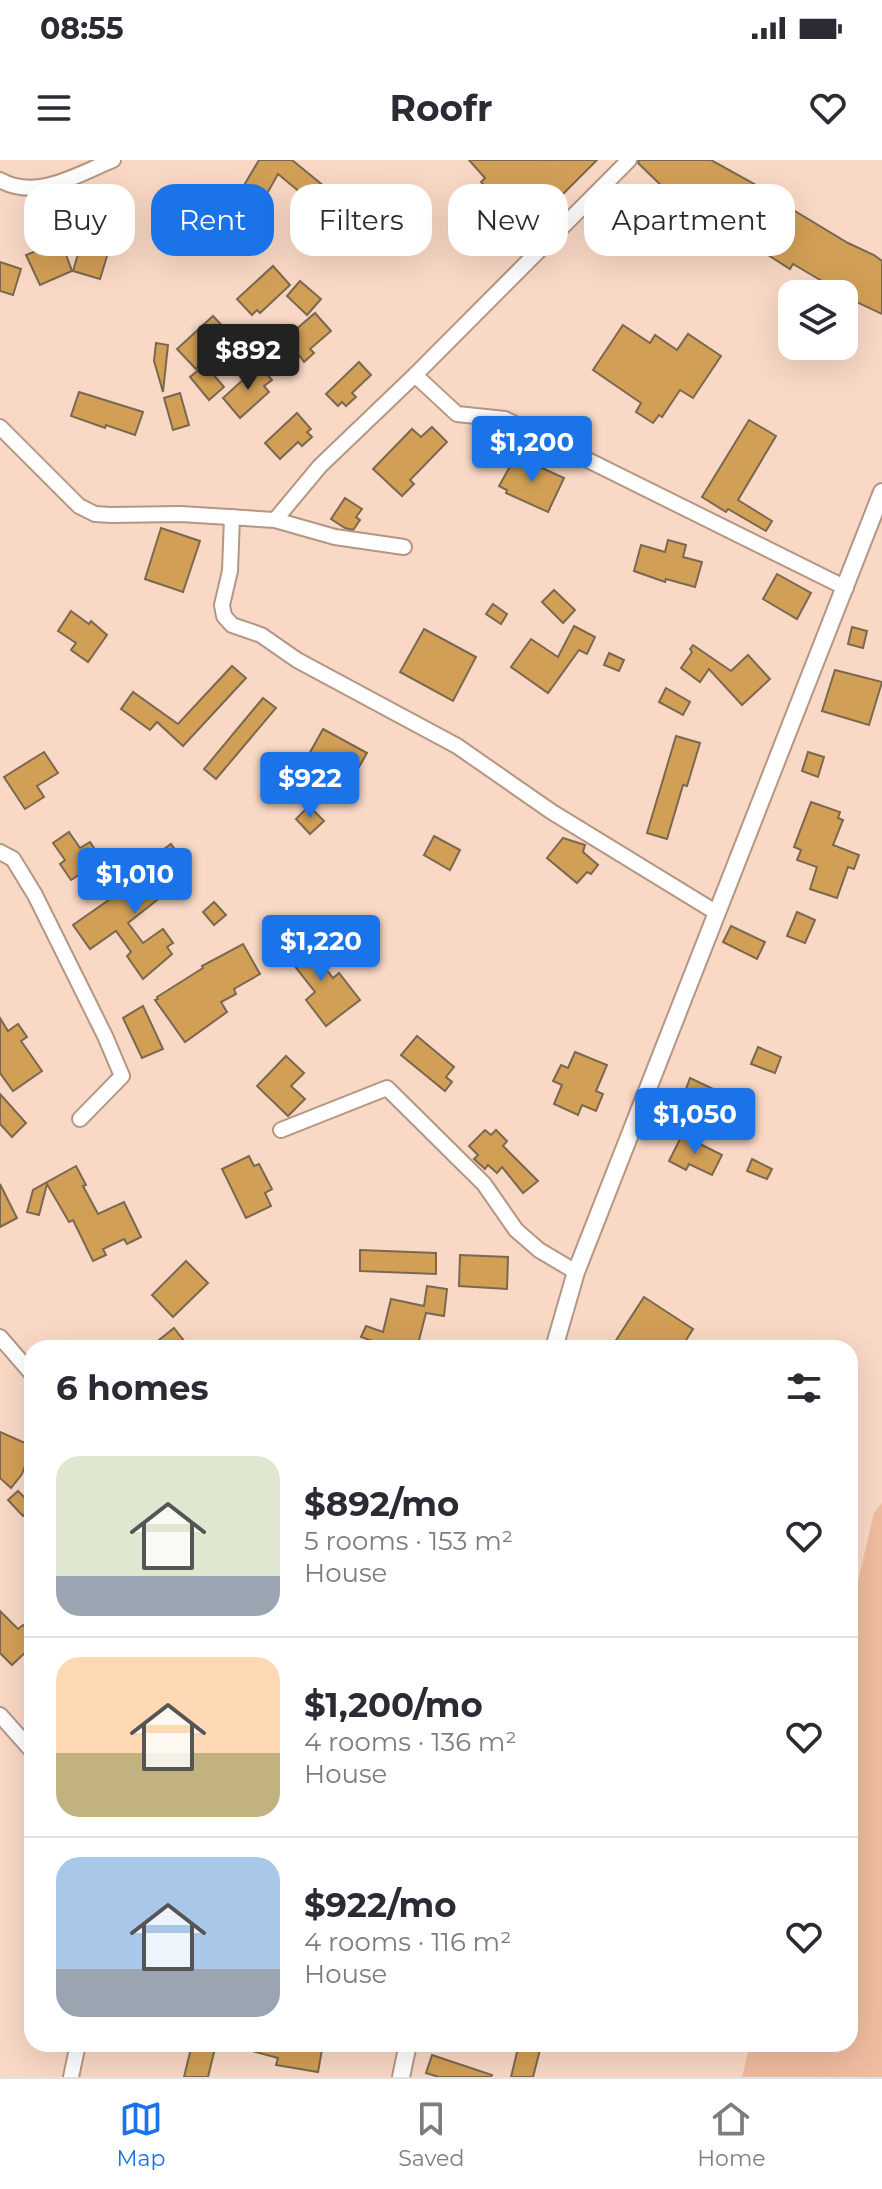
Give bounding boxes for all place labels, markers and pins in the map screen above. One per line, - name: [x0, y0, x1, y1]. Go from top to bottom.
- pin: $892: [201, 324, 295, 392]
- pin: $1,200: [467, 416, 597, 484]
- pin: $922: [263, 752, 357, 820]
- pin: $1,010: [70, 848, 200, 916]
- pin: $1,220: [256, 915, 386, 983]
- pin: $1,050: [630, 1088, 760, 1156]

